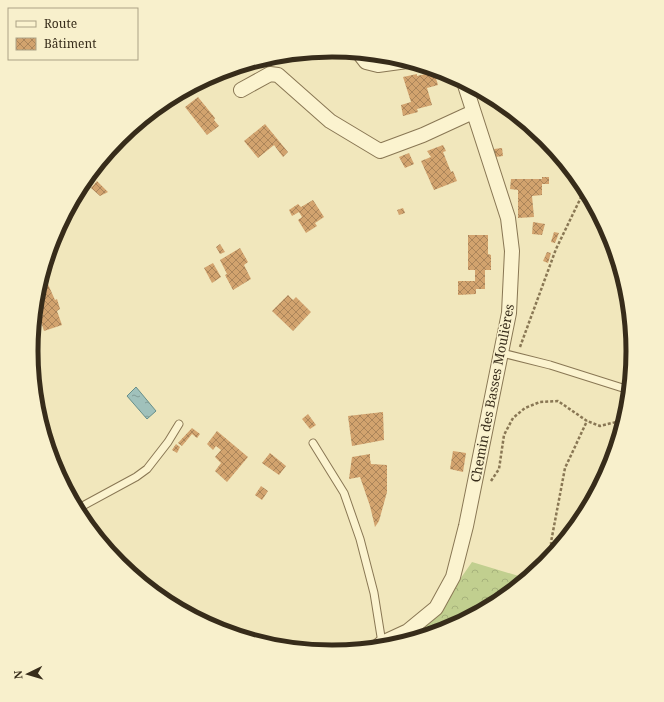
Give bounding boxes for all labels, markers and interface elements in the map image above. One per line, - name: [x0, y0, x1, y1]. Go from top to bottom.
- legend: [8, 8, 138, 60]
- text: Route: [44, 15, 77, 32]
- text: Bâtiment: [44, 35, 96, 52]
- street label: Chemin des Basses Moulières: [466, 302, 518, 484]
- north arrow: [8, 654, 48, 694]
- text: N: [10, 670, 25, 680]

